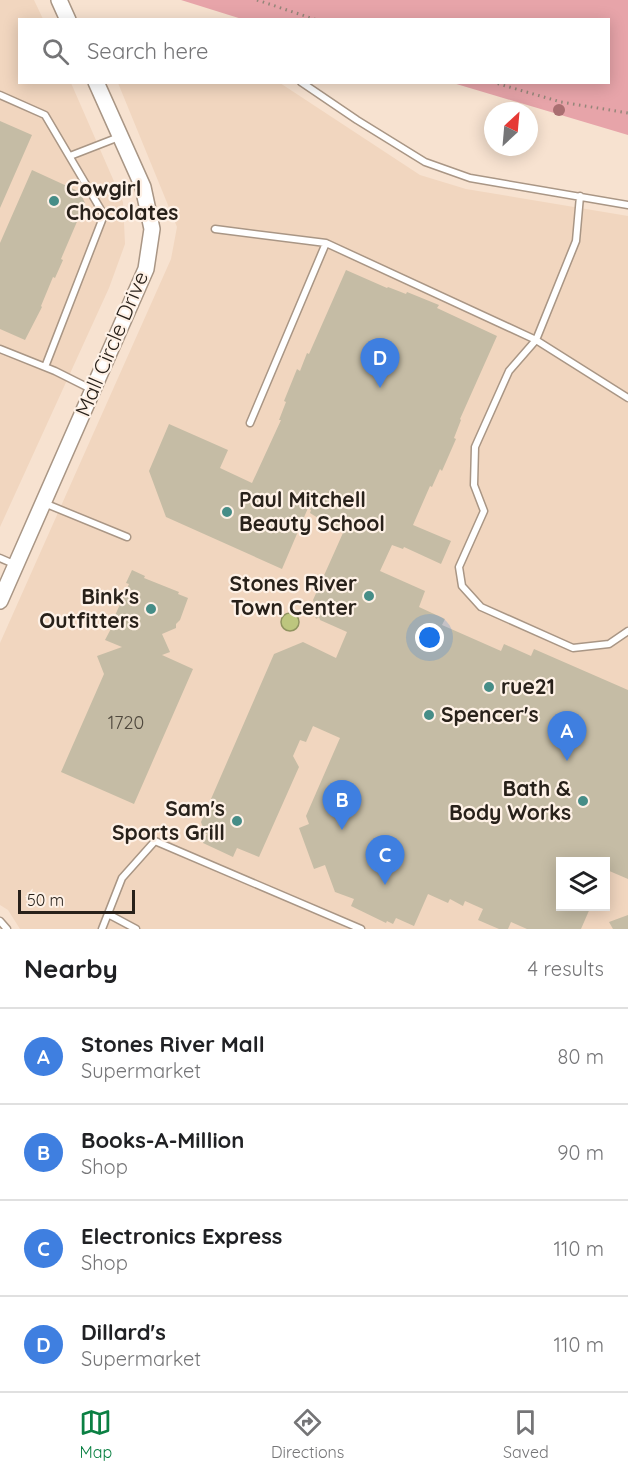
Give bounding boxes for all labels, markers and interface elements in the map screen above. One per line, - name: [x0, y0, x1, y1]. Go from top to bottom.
- search box: [18, 18, 610, 84]
- icon: search: [39, 35, 72, 68]
- text: Search here: [87, 37, 208, 65]
- north arrow: [484, 102, 538, 156]
- place label: Cowgirl Chocolates: [66, 175, 178, 225]
- marker: Cowgirl Chocolates: [47, 194, 61, 208]
- street label: Mall Circle Drive: [69, 267, 153, 420]
- pin: D: [360, 338, 400, 388]
- place label: Paul Mitchell Beauty School: [239, 486, 385, 536]
- marker: Paul Mitchell Beauty School: [220, 505, 234, 519]
- place label: Stones River Town Center: [229, 570, 357, 620]
- place label: Bink's Outfitters: [39, 583, 139, 633]
- marker: Stones River Town Center: [362, 589, 376, 603]
- marker: Bink's Outfitters: [144, 602, 158, 616]
- your location: [415, 623, 444, 652]
- place label: rue21: [501, 673, 555, 699]
- marker: rue21: [482, 680, 496, 694]
- place label: Spencer's: [441, 701, 539, 727]
- marker: Spencer's: [422, 708, 436, 722]
- house number: 1720: [108, 711, 144, 734]
- pin: A: [548, 712, 586, 761]
- place label: Bath & Body Works: [449, 775, 571, 825]
- pin: B: [322, 780, 362, 830]
- marker: Bath & Body Works: [576, 794, 590, 808]
- place label: Sam's Sports Grill: [112, 795, 225, 845]
- marker: Sam's Sports Grill: [230, 814, 244, 828]
- pin: C: [366, 836, 404, 885]
- map controls: [556, 857, 610, 911]
- button: layers: [556, 857, 610, 911]
- scale bar: [18, 887, 135, 914]
- text: 50 m: [27, 890, 64, 910]
- text: Nearby: [24, 952, 118, 985]
- text: 4 results: [528, 956, 604, 981]
- text: Stones River Mall: [81, 1030, 265, 1058]
- text: A: [37, 1044, 50, 1069]
- text: 80 m: [558, 1044, 604, 1069]
- text: Supermarket: [81, 1058, 201, 1083]
- text: Books-A-Million: [81, 1126, 244, 1154]
- text: B: [37, 1140, 50, 1165]
- text: 90 m: [557, 1140, 604, 1165]
- text: Shop: [81, 1154, 128, 1179]
- text: Electronics Express: [81, 1222, 282, 1250]
- text: C: [37, 1236, 50, 1261]
- text: 110 m: [554, 1236, 604, 1261]
- text: Shop: [81, 1250, 128, 1275]
- text: Dillard's: [81, 1318, 166, 1346]
- text: D: [36, 1332, 51, 1357]
- text: 110 m: [554, 1332, 604, 1357]
- text: Supermarket: [81, 1346, 201, 1371]
- tab: Map: [79, 1406, 112, 1462]
- tab: Directions: [271, 1406, 344, 1462]
- tab: Saved: [503, 1406, 549, 1462]

